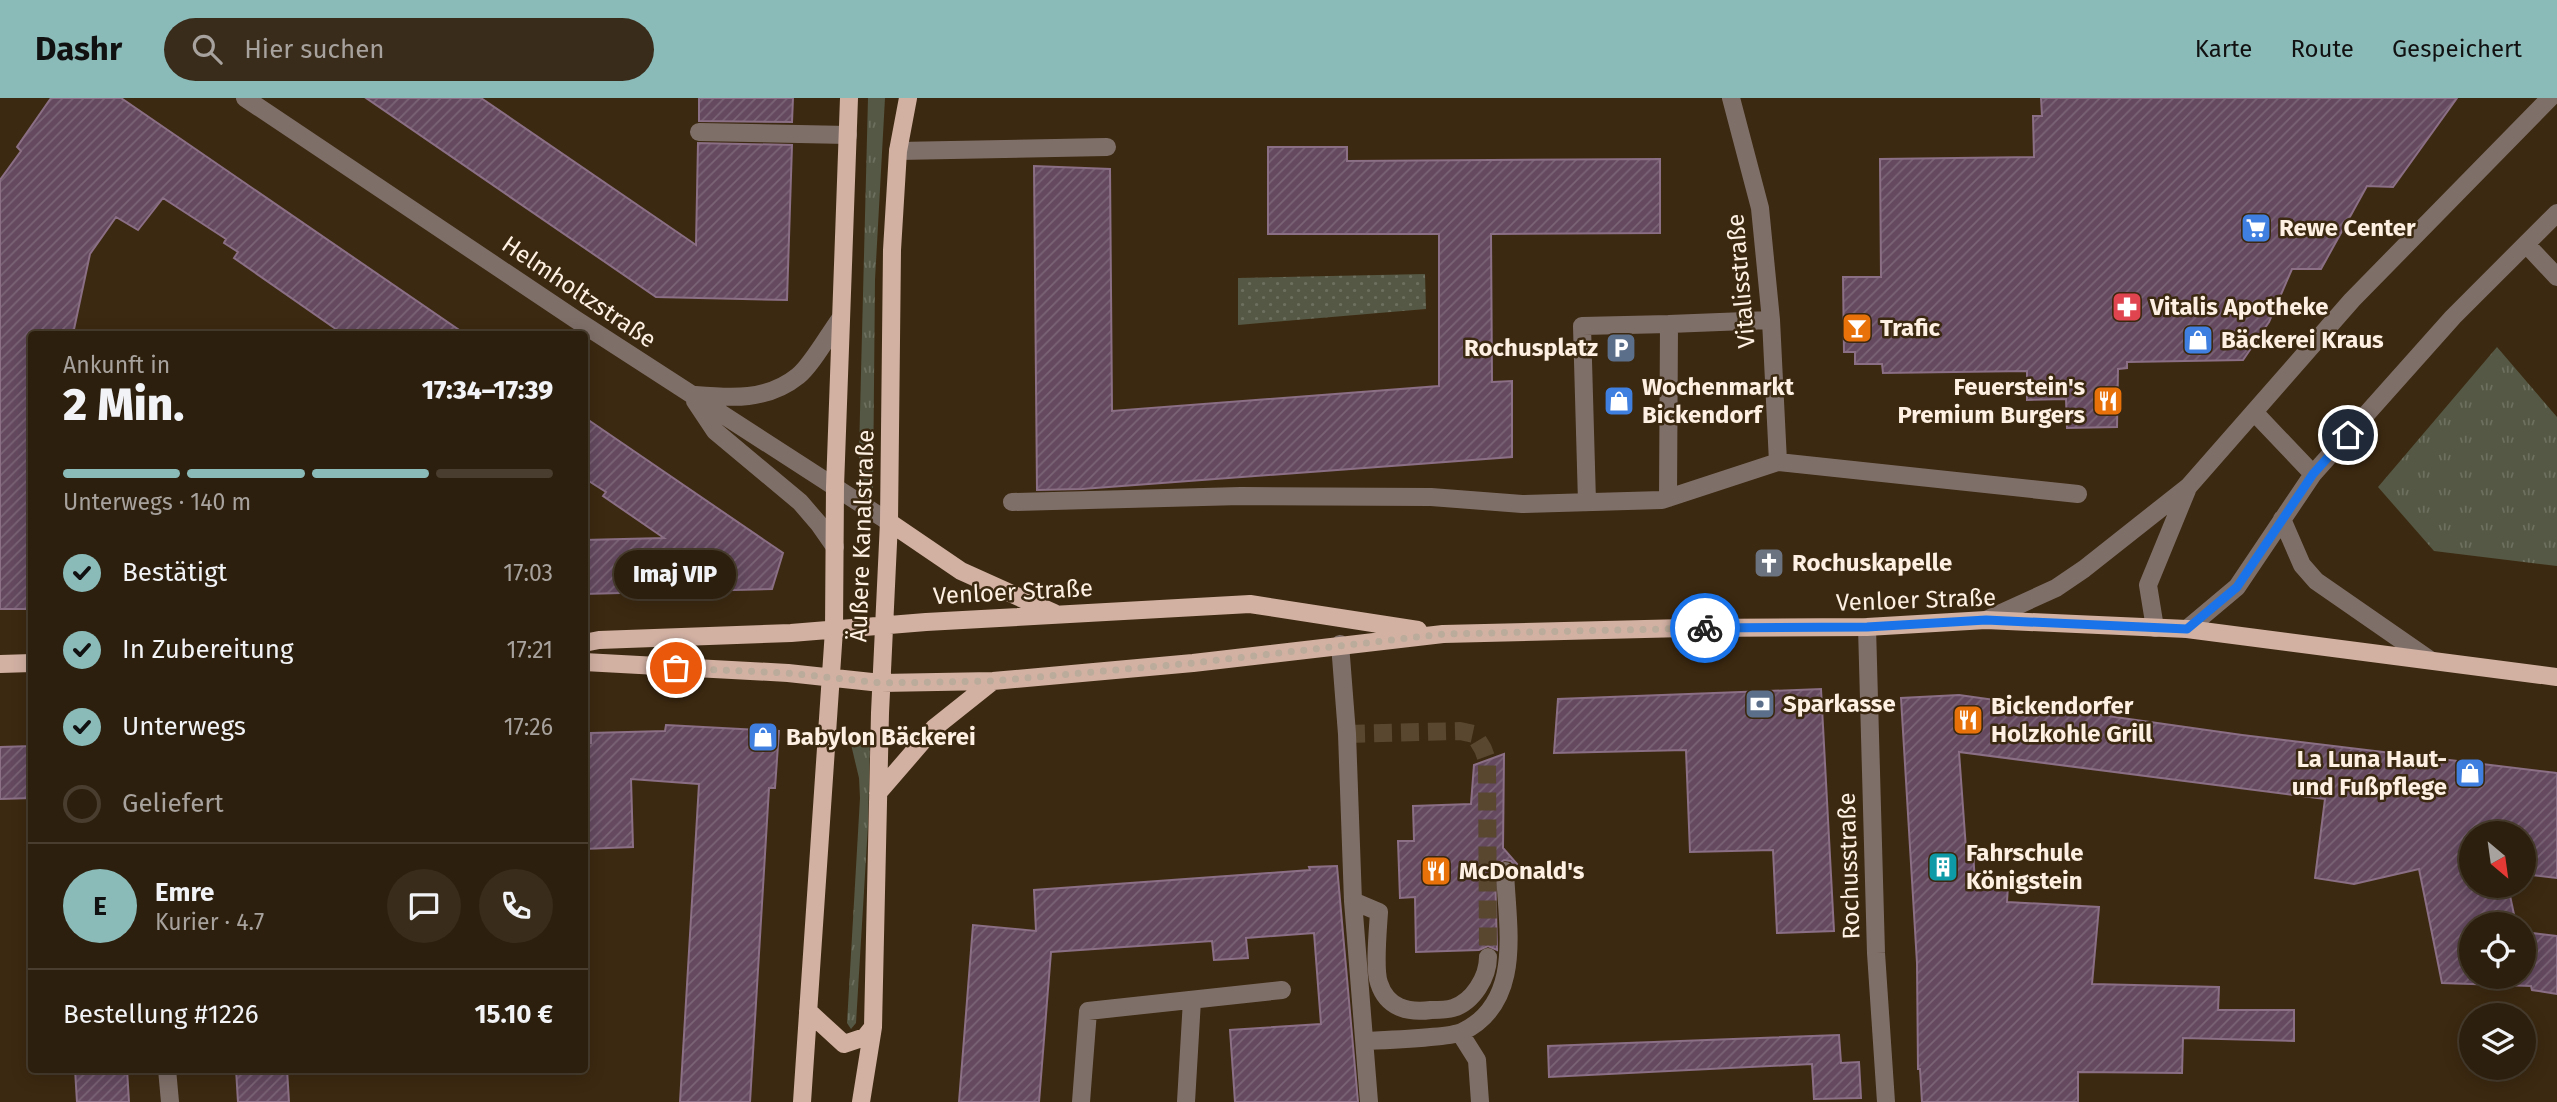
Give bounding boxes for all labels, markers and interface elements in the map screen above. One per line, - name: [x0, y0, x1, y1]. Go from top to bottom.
- search box: [164, 18, 654, 81]
- text: Dashr: [35, 29, 122, 69]
- icon: search: [188, 30, 226, 68]
- text: Hier suchen: [244, 34, 385, 65]
- text: Karte: [2195, 35, 2252, 63]
- text: Route: [2290, 35, 2354, 63]
- text: Gespeichert: [2392, 35, 2522, 63]
- supermarket icon: Rewe Center: [2239, 211, 2273, 245]
- street label: Vitalisstraße: [1721, 213, 1761, 349]
- place label: Rewe Center: [2279, 214, 2416, 242]
- street label: Helmholtzstraße: [497, 230, 661, 354]
- pharmacy icon: Vitalis Apotheke: [2110, 290, 2144, 324]
- place label: Vitalis Apotheke: [2149, 293, 2329, 321]
- bar icon: Trafic: [1840, 311, 1874, 345]
- place label: Trafic: [1880, 314, 1941, 342]
- shop icon: Bäckerei Kraus: [2181, 323, 2215, 357]
- place label: Bäckerei Kraus: [2221, 326, 2384, 354]
- parking icon: Rochusplatz: [1604, 331, 1638, 365]
- place label: Rochusplatz: [1464, 334, 1598, 362]
- text: Ankunft in: [63, 351, 170, 379]
- place label: Wochenmarkt Bickendorf: [1642, 373, 1795, 429]
- place label: Feuerstein's Premium Burgers: [1897, 373, 2085, 429]
- text: 17:34–17:39: [422, 375, 553, 406]
- text: 2 Min.: [63, 377, 184, 432]
- shop icon: Wochenmarkt Bickendorf: [1602, 384, 1636, 418]
- restaurant icon: Feuerstein's Premium Burgers: [2091, 384, 2125, 418]
- pin: [2318, 405, 2378, 465]
- icon: home: [2329, 416, 2367, 454]
- street label: Äußere Kanalstraße: [844, 429, 880, 643]
- text: Unterwegs · 140 m: [63, 488, 251, 516]
- church icon: Rochuskapelle: [1752, 546, 1786, 580]
- callout: Imaj VIP: [615, 549, 737, 598]
- place label: Rochuskapelle: [1792, 549, 1952, 577]
- icon: check: [63, 554, 101, 592]
- text: Bestätigt: [122, 557, 227, 588]
- text: 17:03: [503, 559, 553, 587]
- text: Imaj VIP: [633, 560, 717, 588]
- street label: Venloer Straße: [932, 574, 1094, 610]
- street label: Venloer Straße: [1836, 583, 1996, 617]
- courier: [1670, 593, 1740, 663]
- icon: bike: [1686, 609, 1724, 647]
- icon: check: [63, 631, 101, 669]
- text: In Zubereitung: [122, 634, 294, 665]
- text: 17:21: [507, 636, 553, 664]
- pin: [646, 638, 706, 698]
- icon: bag: [657, 649, 695, 687]
- bank icon: Sparkasse: [1743, 687, 1777, 721]
- place label: Sparkasse: [1783, 690, 1896, 718]
- place label: Bickendorfer Holzkohle Grill: [1991, 692, 2153, 748]
- restaurant icon: Bickendorfer Holzkohle Grill: [1951, 703, 1985, 737]
- icon: check: [63, 708, 101, 746]
- text: Unterwegs: [122, 711, 246, 742]
- text: 17:26: [504, 713, 553, 741]
- shop icon: Babylon Bäckerei: [746, 720, 780, 754]
- place label: Babylon Bäckerei: [786, 723, 976, 751]
- place label: La Luna Haut- und Fußpflege: [2292, 745, 2447, 801]
- shop icon: La Luna Haut- und Fußpflege: [2453, 756, 2487, 790]
- text: Geliefert: [122, 788, 224, 819]
- street label: Rochusstraße: [1832, 792, 1866, 940]
- north arrow: [2459, 821, 2536, 898]
- map controls: [2459, 821, 2536, 1080]
- place label: Fahrschule Königstein: [1966, 839, 2084, 895]
- building icon: Fahrschule Königstein: [1926, 850, 1960, 884]
- restaurant icon: McDonald's: [1419, 854, 1453, 888]
- place label: McDonald's: [1459, 857, 1585, 885]
- button: chat: [387, 869, 461, 943]
- button: phone: [479, 869, 553, 943]
- text: Emre: [155, 877, 214, 908]
- text: E: [93, 891, 107, 922]
- text: Kurier · 4.7: [155, 908, 264, 936]
- button: locate: [2459, 912, 2536, 989]
- text: Bestellung #1226: [63, 999, 259, 1030]
- text: 15.10 €: [475, 999, 553, 1030]
- button: layers: [2459, 1003, 2536, 1080]

